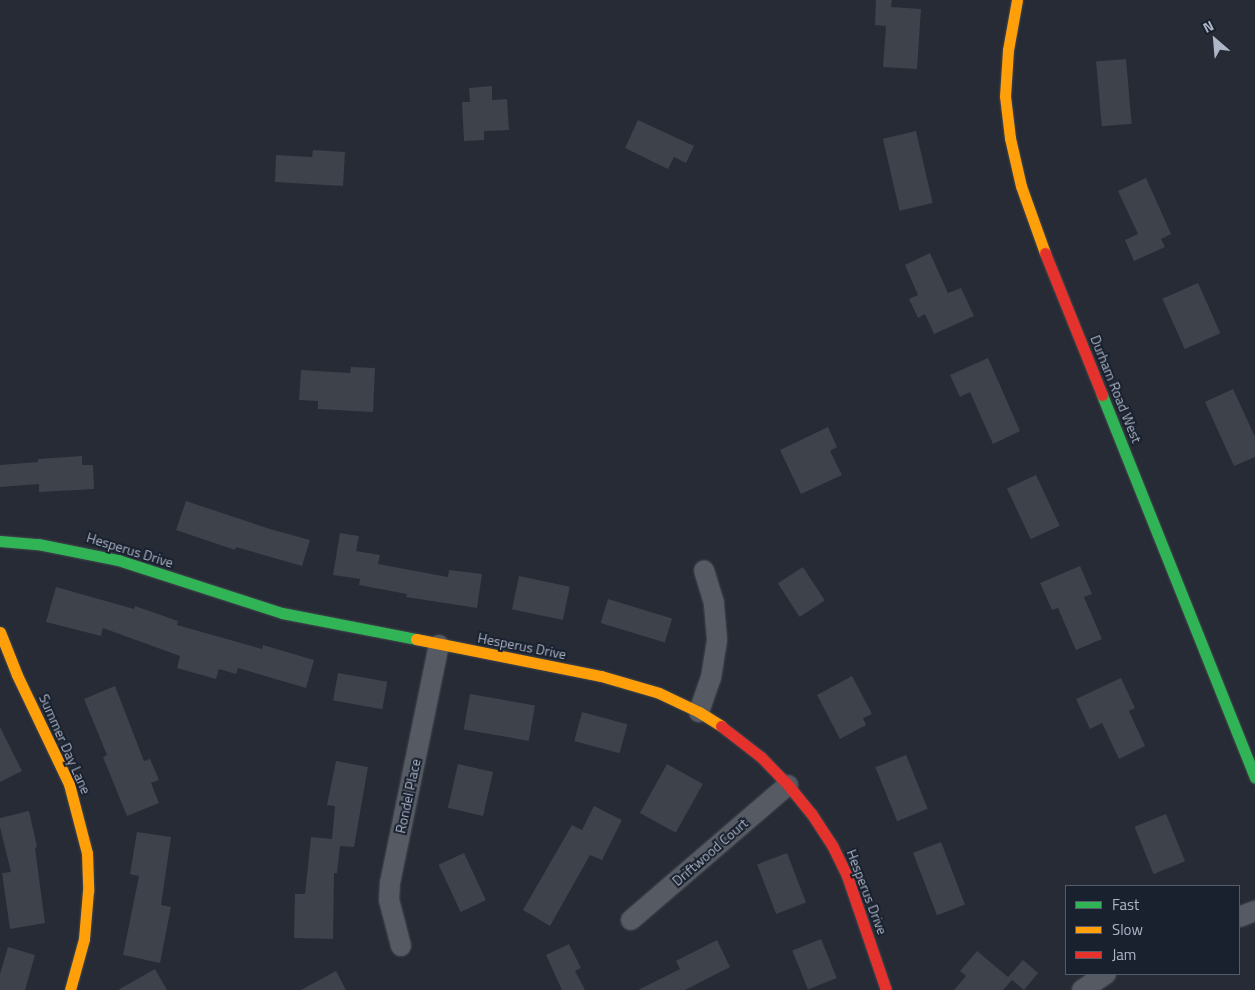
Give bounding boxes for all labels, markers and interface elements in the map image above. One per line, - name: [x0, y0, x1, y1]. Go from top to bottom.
- north arrow: [1190, 15, 1240, 65]
- text: N: [1199, 15, 1217, 38]
- street label: Durham Road West: [1087, 333, 1145, 445]
- street label: Hesperus Drive: [85, 529, 175, 571]
- street label: Hesperus Drive: [476, 629, 568, 663]
- street label: Summer Day Lane: [35, 691, 95, 797]
- street label: Rondel Place: [392, 757, 424, 835]
- street label: Driftwood Court: [669, 815, 751, 889]
- street label: Hesperus Drive: [843, 847, 891, 937]
- legend: [1065, 885, 1240, 975]
- text: Fast: [1112, 893, 1139, 916]
- text: Slow: [1112, 918, 1143, 941]
- text: Jam: [1112, 943, 1136, 966]

